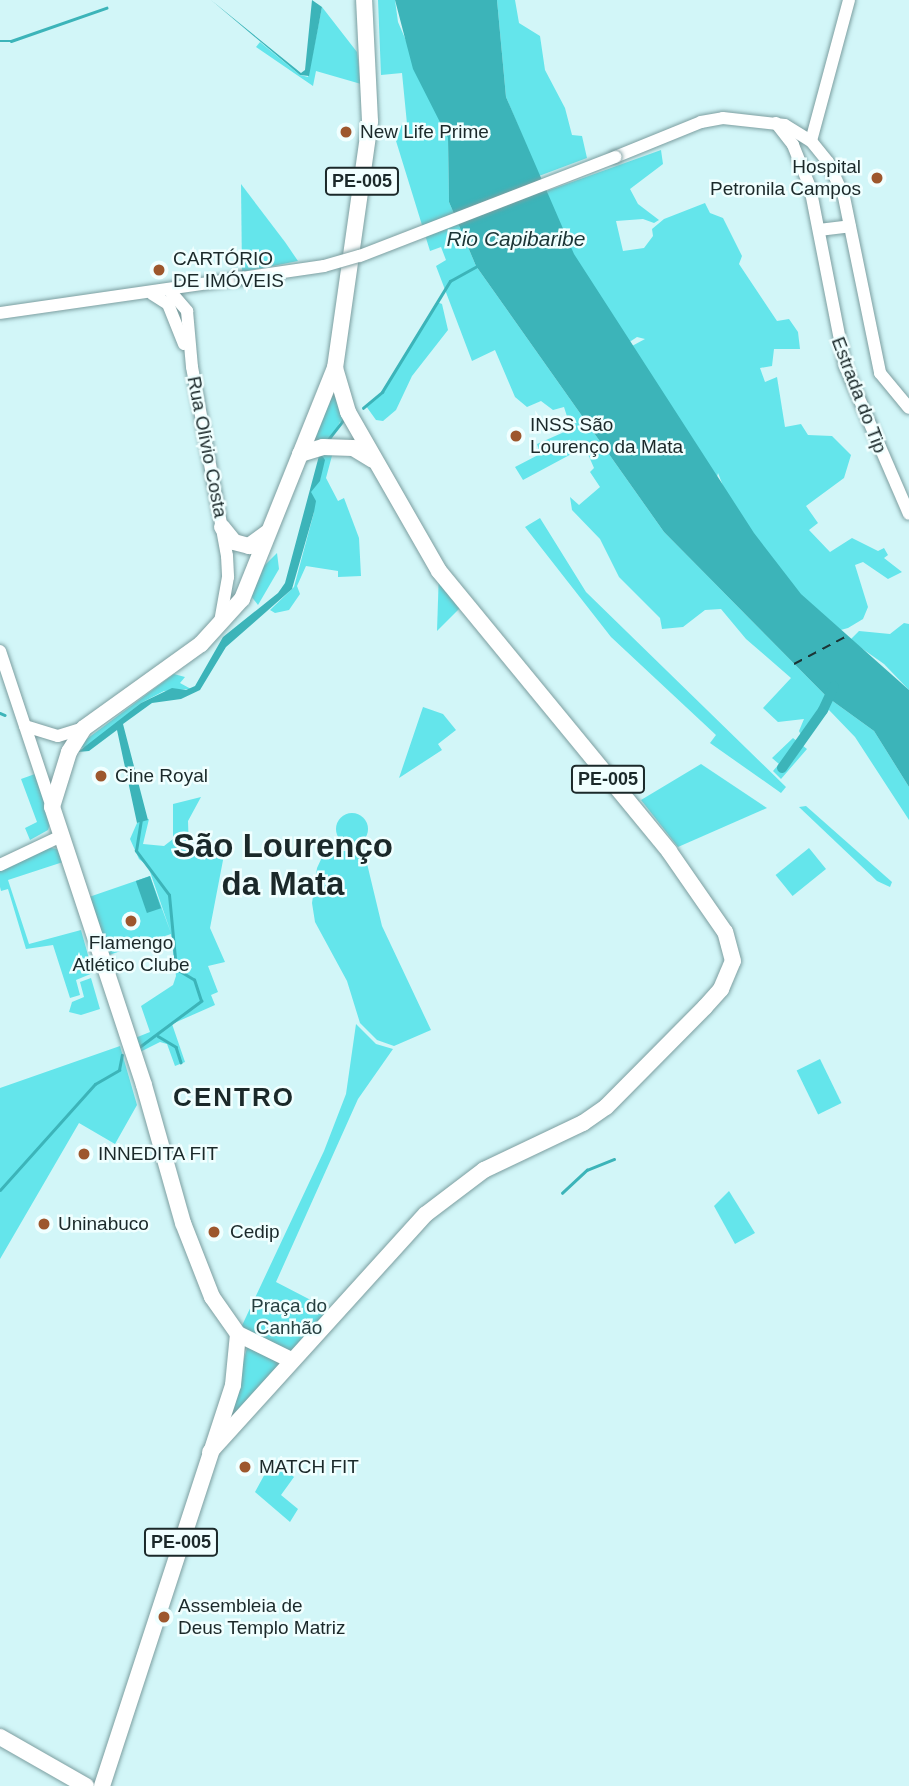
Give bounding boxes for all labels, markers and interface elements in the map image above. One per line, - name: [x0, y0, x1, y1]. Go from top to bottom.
- place label: New Life Prime: [360, 121, 489, 143]
- marker: New Life Prime: [338, 124, 354, 140]
- place label: Hospital Petronila Campos: [710, 156, 861, 200]
- road number: PE-005: [324, 166, 400, 196]
- marker: Hospital Petronila Campos: [867, 168, 887, 188]
- water label: Rio Capibaribe: [447, 226, 585, 252]
- place label: CARTÓRIO DE IMÓVEIS: [173, 248, 284, 292]
- marker: CARTÓRIO DE IMÓVEIS: [151, 262, 167, 278]
- street label: Estrada do Tip: [826, 334, 892, 456]
- street label: Rua Olívio Costa: [182, 374, 232, 520]
- place label: INSS São Lourenço da Mata: [530, 414, 683, 458]
- marker: INSS São Lourenço da Mata: [508, 428, 524, 444]
- road number: PE-005: [570, 764, 646, 794]
- place label: Cine Royal: [115, 765, 208, 787]
- marker: Cine Royal: [93, 768, 109, 784]
- district label: São Lourenço da Mata: [173, 826, 393, 904]
- marker: Flamengo Atlético Clube: [123, 913, 139, 929]
- place label: Flamengo Atlético Clube: [72, 932, 190, 976]
- district label: CENTRO: [174, 1082, 294, 1114]
- place label: INNEDITA FIT: [98, 1143, 219, 1165]
- marker: INNEDITA FIT: [76, 1146, 92, 1162]
- place label: Uninabuco: [58, 1213, 149, 1235]
- marker: Uninabuco: [36, 1216, 52, 1232]
- place label: Cedip: [230, 1221, 280, 1243]
- marker: Cedip: [204, 1222, 224, 1242]
- park label: Praça do Canhão: [251, 1295, 327, 1339]
- place label: MATCH FIT: [259, 1456, 359, 1478]
- marker: MATCH FIT: [237, 1459, 253, 1475]
- road number: PE-005: [142, 1527, 220, 1556]
- place label: Assembleia de Deus Templo Matriz: [178, 1595, 346, 1639]
- marker: Assembleia de Deus Templo Matriz: [156, 1609, 172, 1625]

